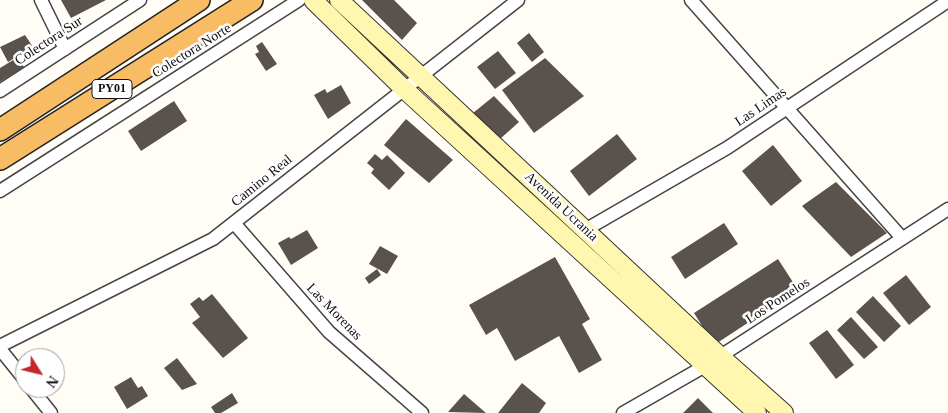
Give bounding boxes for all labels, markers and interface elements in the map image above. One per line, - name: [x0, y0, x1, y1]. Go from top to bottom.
- street label: Colectora Sur: [12, 13, 86, 69]
- street label: Colectora Norte: [149, 20, 235, 82]
- road number: PY01: [92, 80, 132, 98]
- street label: Las Limas: [732, 84, 790, 130]
- street label: Camino Real: [228, 151, 296, 211]
- street label: Avenida Ucrania: [521, 169, 601, 245]
- street label: Los Pomelos: [743, 274, 813, 328]
- street label: Las Morenas: [303, 280, 365, 344]
- north arrow: [15, 348, 65, 398]
- text: N: [43, 373, 61, 390]

